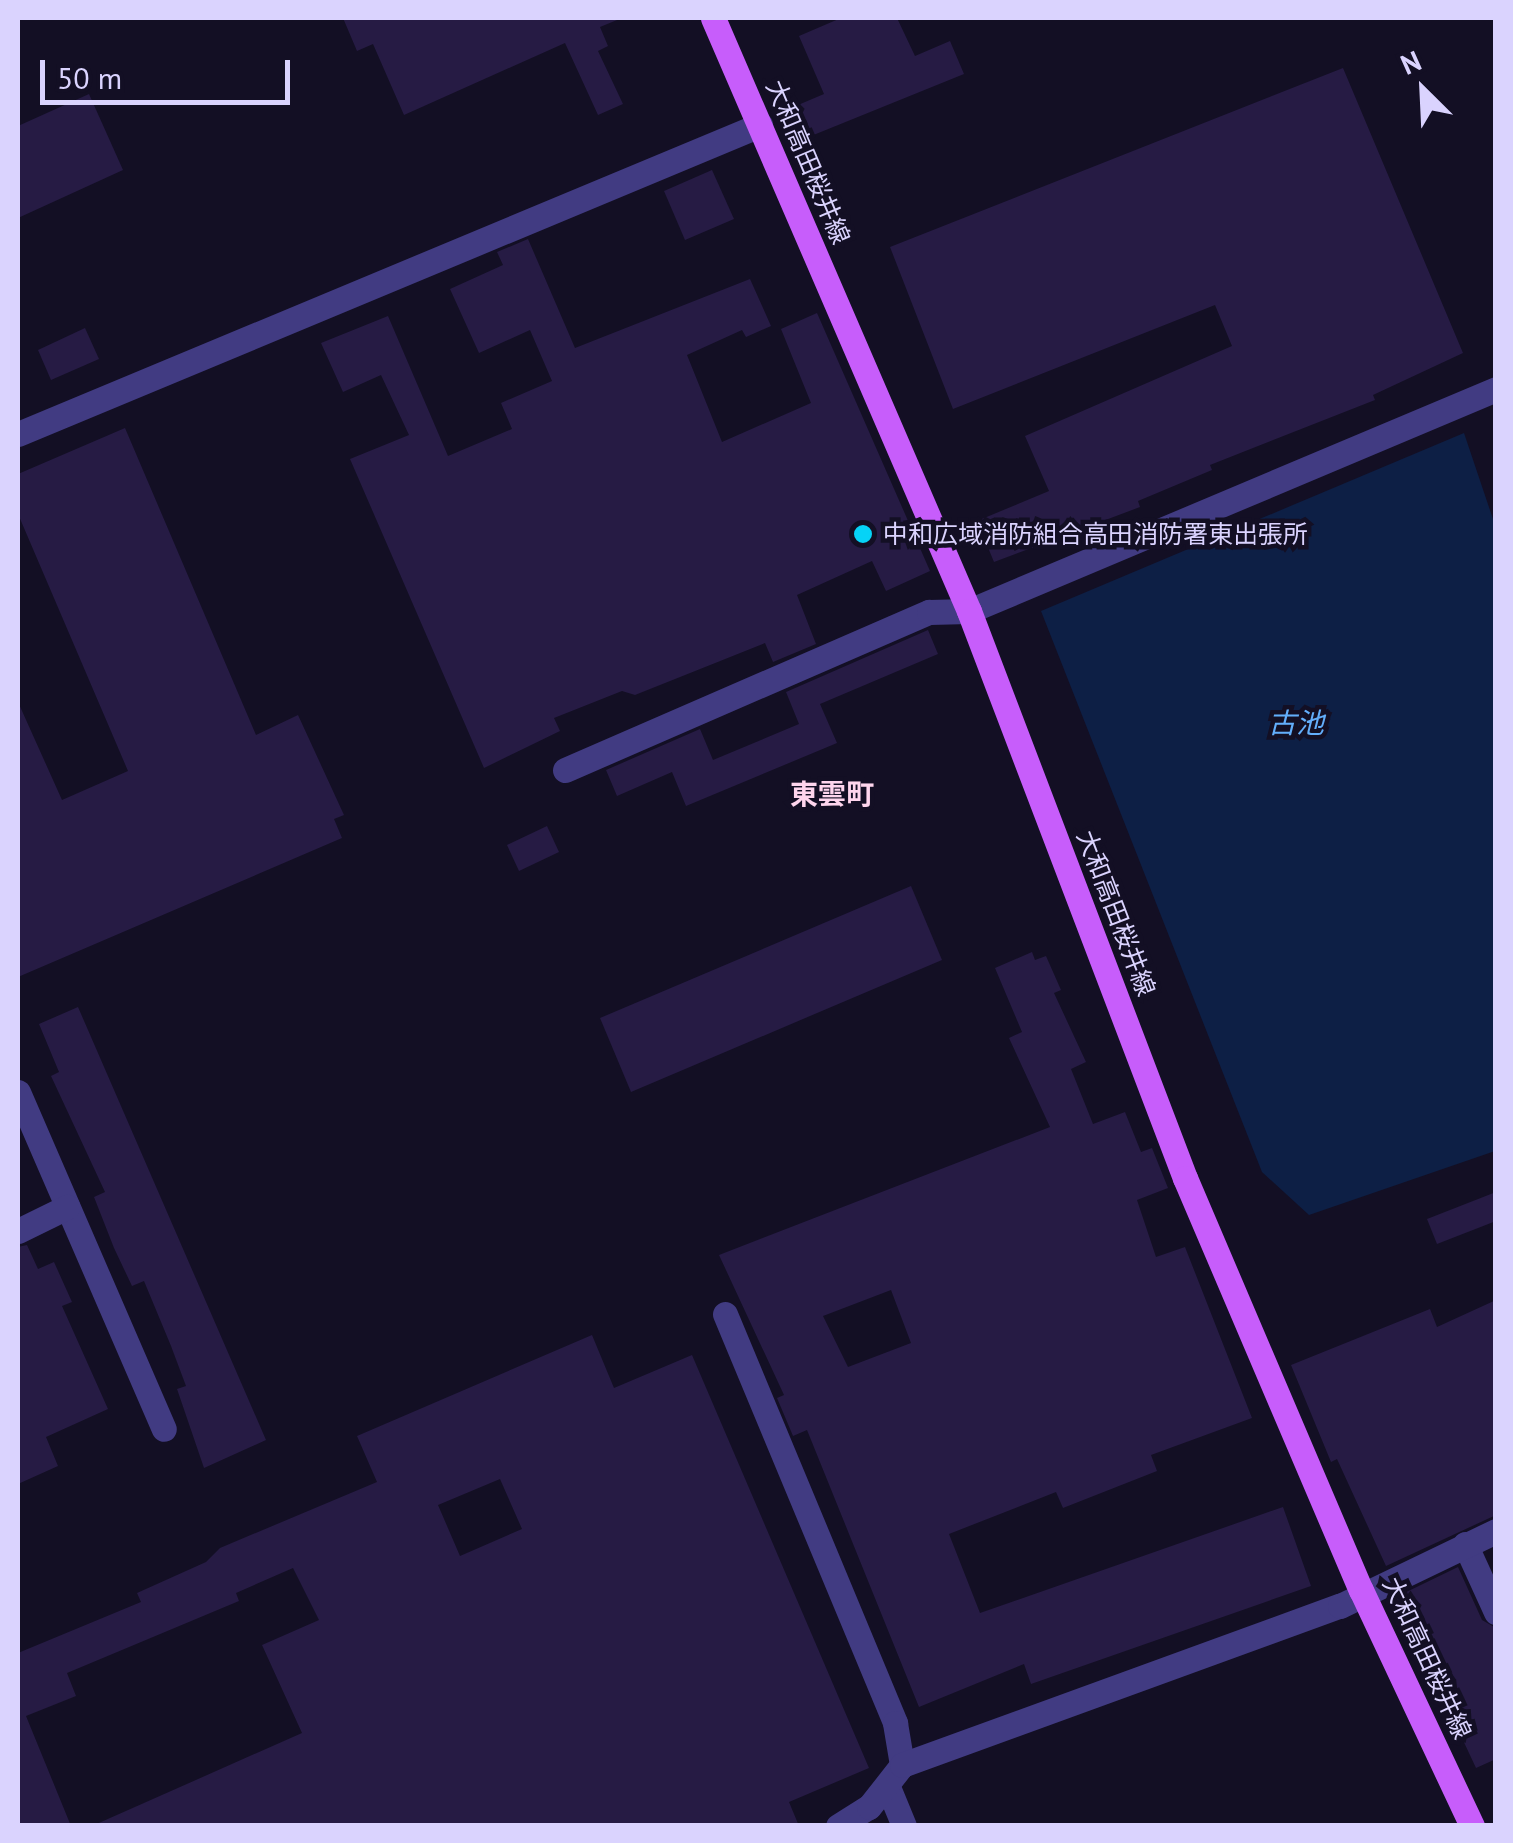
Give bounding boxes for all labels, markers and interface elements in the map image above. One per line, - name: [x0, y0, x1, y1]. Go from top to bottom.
- scale bar: [45, 40, 295, 102]
- north arrow: [1373, 40, 1473, 140]
- text: N: [1395, 41, 1427, 83]
- text: 50 m: [57, 58, 122, 97]
- street label: 大和高田桜井線: [760, 76, 856, 248]
- place label: 中和広域消防組合高田消防署東出張所: [883, 519, 1308, 549]
- marker: 中和広域消防組合高田消防署東出張所: [852, 523, 874, 545]
- water label: 古池: [1268, 706, 1324, 740]
- district label: 東雲町: [790, 777, 874, 811]
- street label: 大和高田桜井線: [1071, 826, 1161, 1000]
- street label: 大和高田桜井線: [1376, 1572, 1478, 1744]

